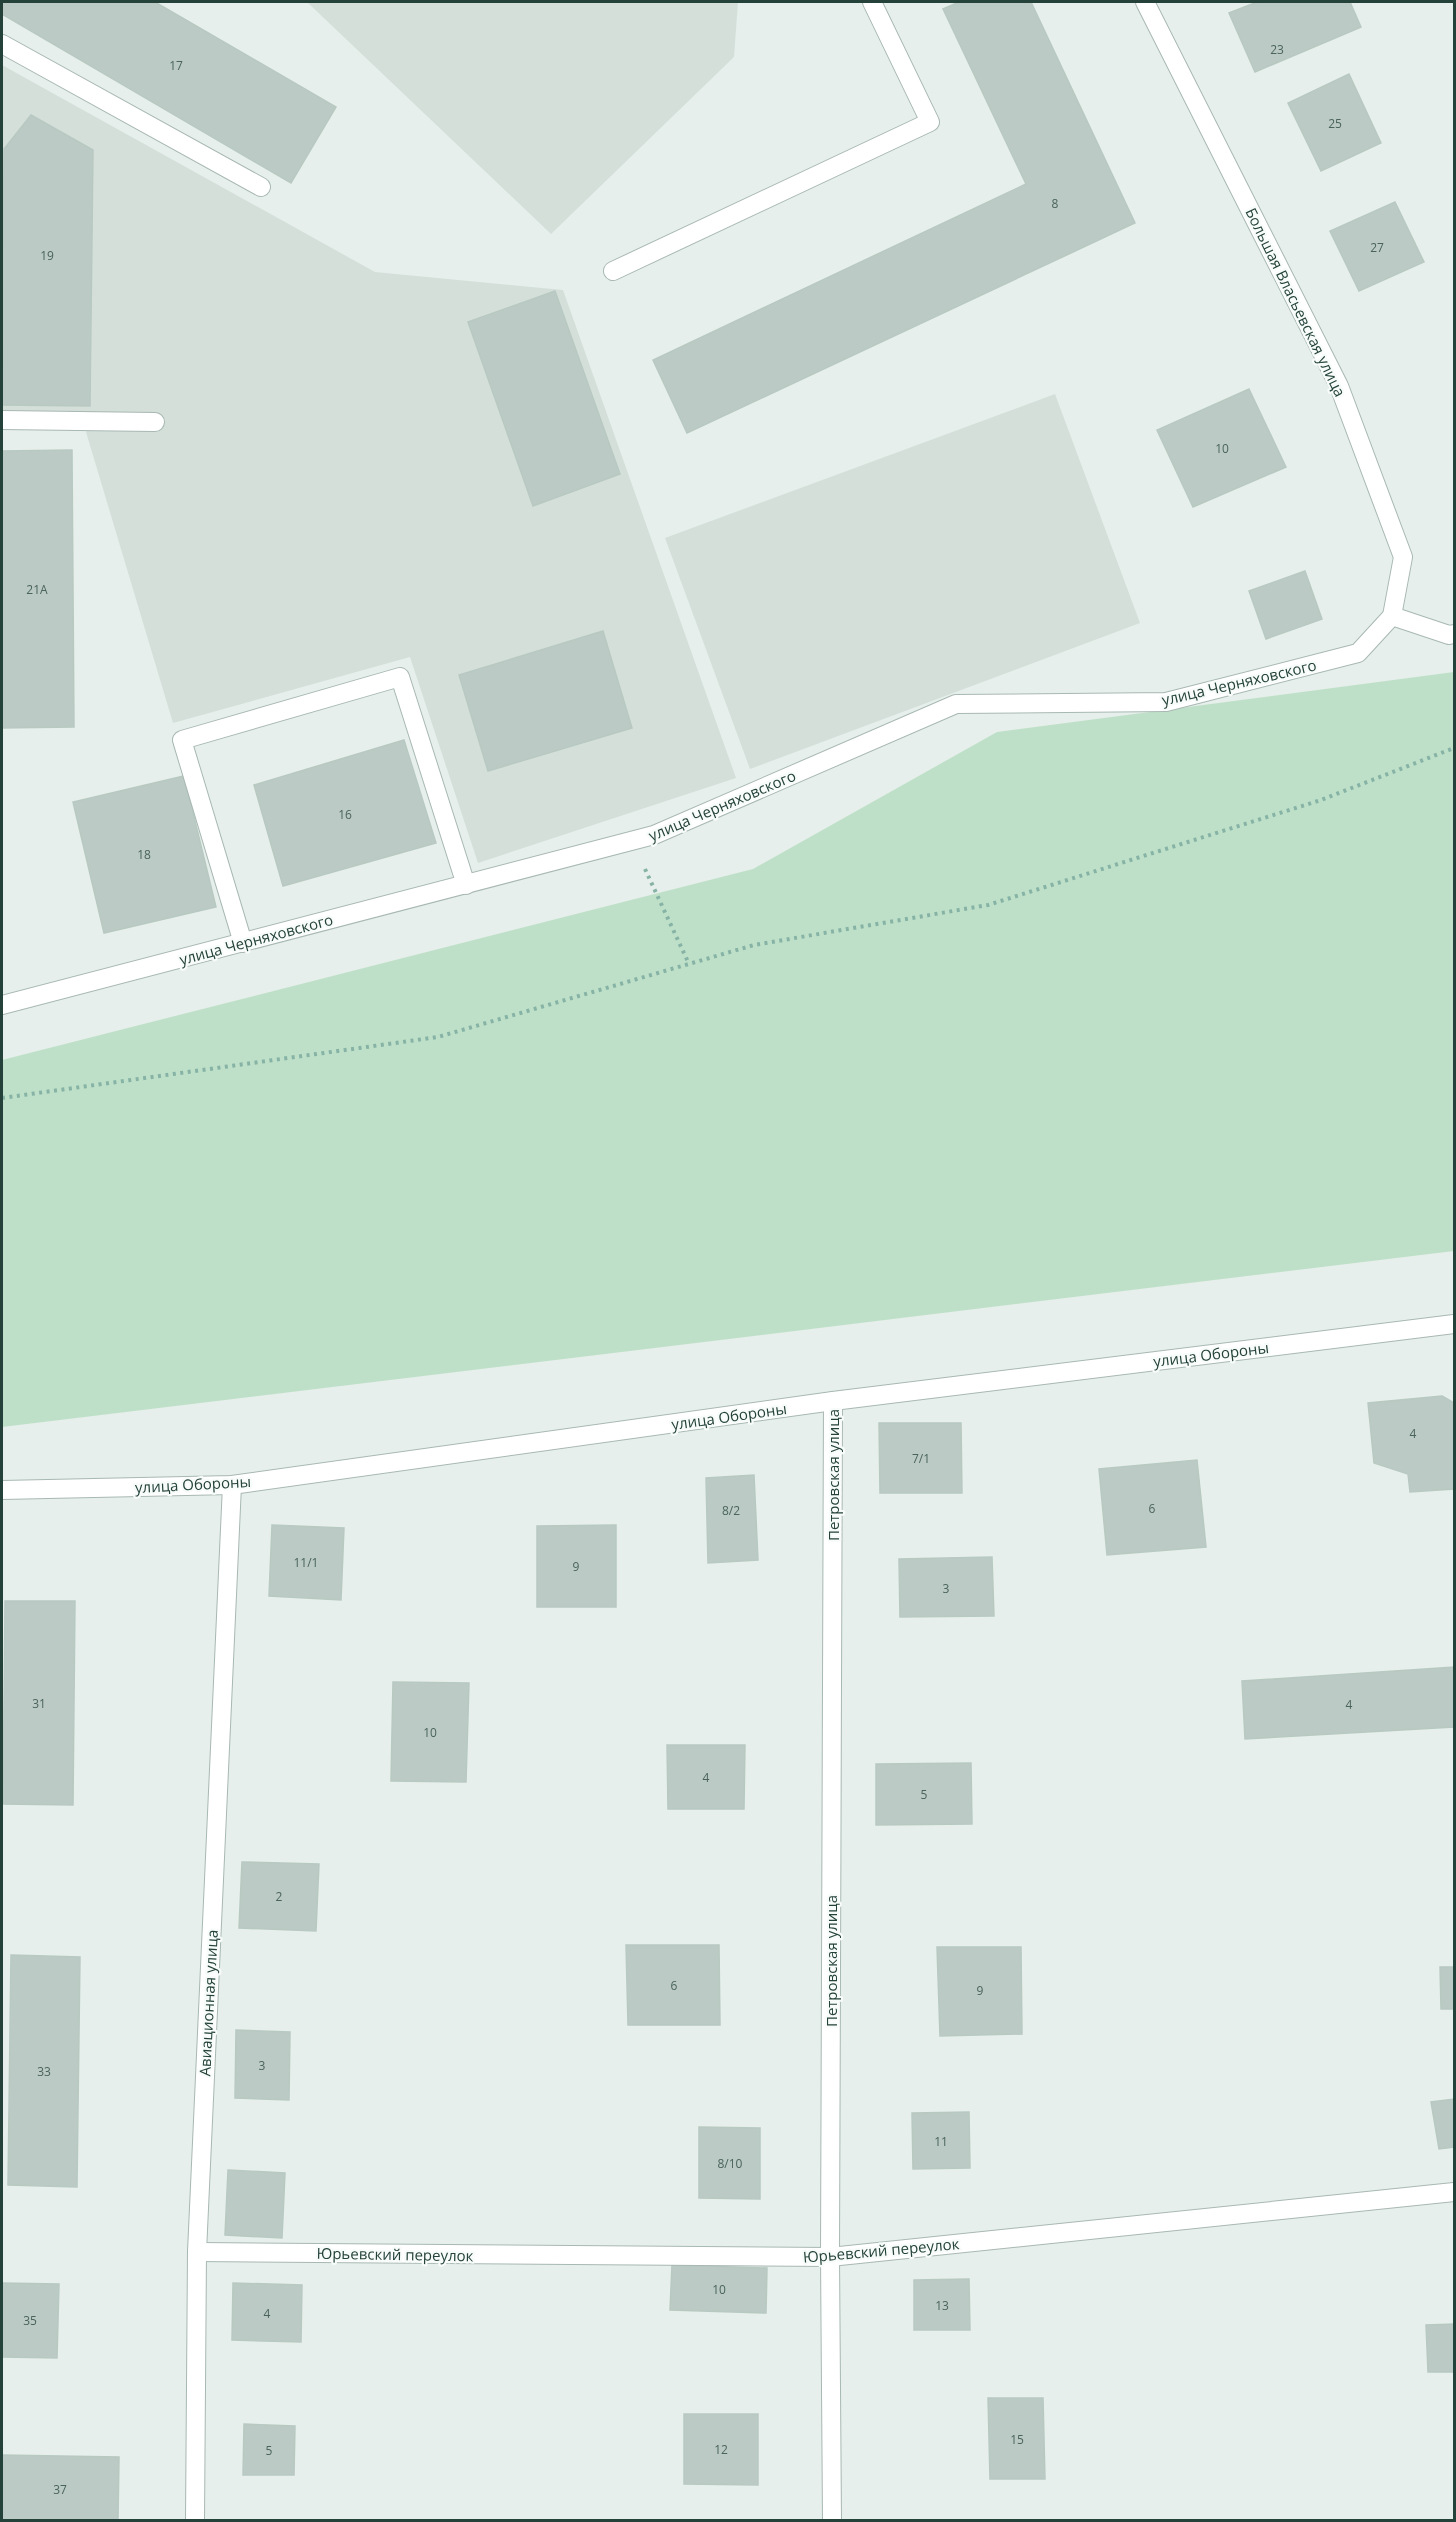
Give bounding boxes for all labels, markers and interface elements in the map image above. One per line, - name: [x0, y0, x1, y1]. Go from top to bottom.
- house number: 23: [1270, 41, 1284, 58]
- house number: 17: [169, 57, 183, 74]
- house number: 25: [1328, 115, 1342, 132]
- house number: 8: [1052, 195, 1059, 212]
- street label: Большая Власьевская улица: [1241, 204, 1351, 400]
- house number: 27: [1370, 239, 1384, 256]
- house number: 19: [40, 247, 54, 264]
- house number: 10: [1215, 440, 1229, 457]
- house number: 21А: [26, 581, 48, 598]
- street label: улица Черняховского: [1160, 654, 1318, 710]
- street label: улица Черняховского: [645, 765, 799, 845]
- house number: 16: [338, 806, 352, 823]
- house number: 18: [137, 846, 151, 863]
- street label: улица Черняховского: [177, 909, 335, 969]
- street label: улица Обороны: [1152, 1337, 1270, 1371]
- street label: улица Обороны: [670, 1398, 788, 1434]
- street label: Петровская улица: [823, 1409, 843, 1541]
- house number: 4: [1410, 1425, 1417, 1442]
- house number: 7/1: [912, 1450, 930, 1467]
- street label: улица Обороны: [135, 1471, 251, 1497]
- house number: 6: [1149, 1500, 1156, 1517]
- house number: 8/2: [722, 1502, 740, 1519]
- house number: 11/1: [294, 1554, 318, 1571]
- house number: 9: [573, 1558, 580, 1575]
- house number: 3: [943, 1580, 950, 1597]
- house number: 31: [32, 1695, 46, 1712]
- house number: 4: [1346, 1696, 1353, 1713]
- house number: 10: [423, 1724, 437, 1741]
- house number: 4: [703, 1769, 710, 1786]
- house number: 5: [921, 1786, 928, 1803]
- house number: 2: [276, 1888, 283, 1905]
- street label: Петровская улица: [821, 1895, 841, 2027]
- street label: Авиационная улица: [194, 1929, 222, 2077]
- house number: 6: [671, 1977, 678, 1994]
- house number: 9: [977, 1982, 984, 1999]
- house number: 3: [259, 2057, 266, 2074]
- house number: 33: [37, 2063, 51, 2080]
- house number: 11: [934, 2133, 948, 2150]
- house number: 8/10: [718, 2155, 743, 2172]
- street label: Юрьевский переулок: [802, 2233, 960, 2267]
- street label: Юрьевский переулок: [316, 2243, 474, 2265]
- house number: 10: [712, 2281, 726, 2298]
- house number: 13: [935, 2297, 949, 2314]
- house number: 4: [264, 2305, 271, 2322]
- house number: 35: [23, 2312, 37, 2329]
- house number: 15: [1010, 2431, 1024, 2448]
- house number: 12: [714, 2441, 728, 2458]
- house number: 5: [266, 2442, 273, 2459]
- house number: 37: [53, 2481, 67, 2498]

